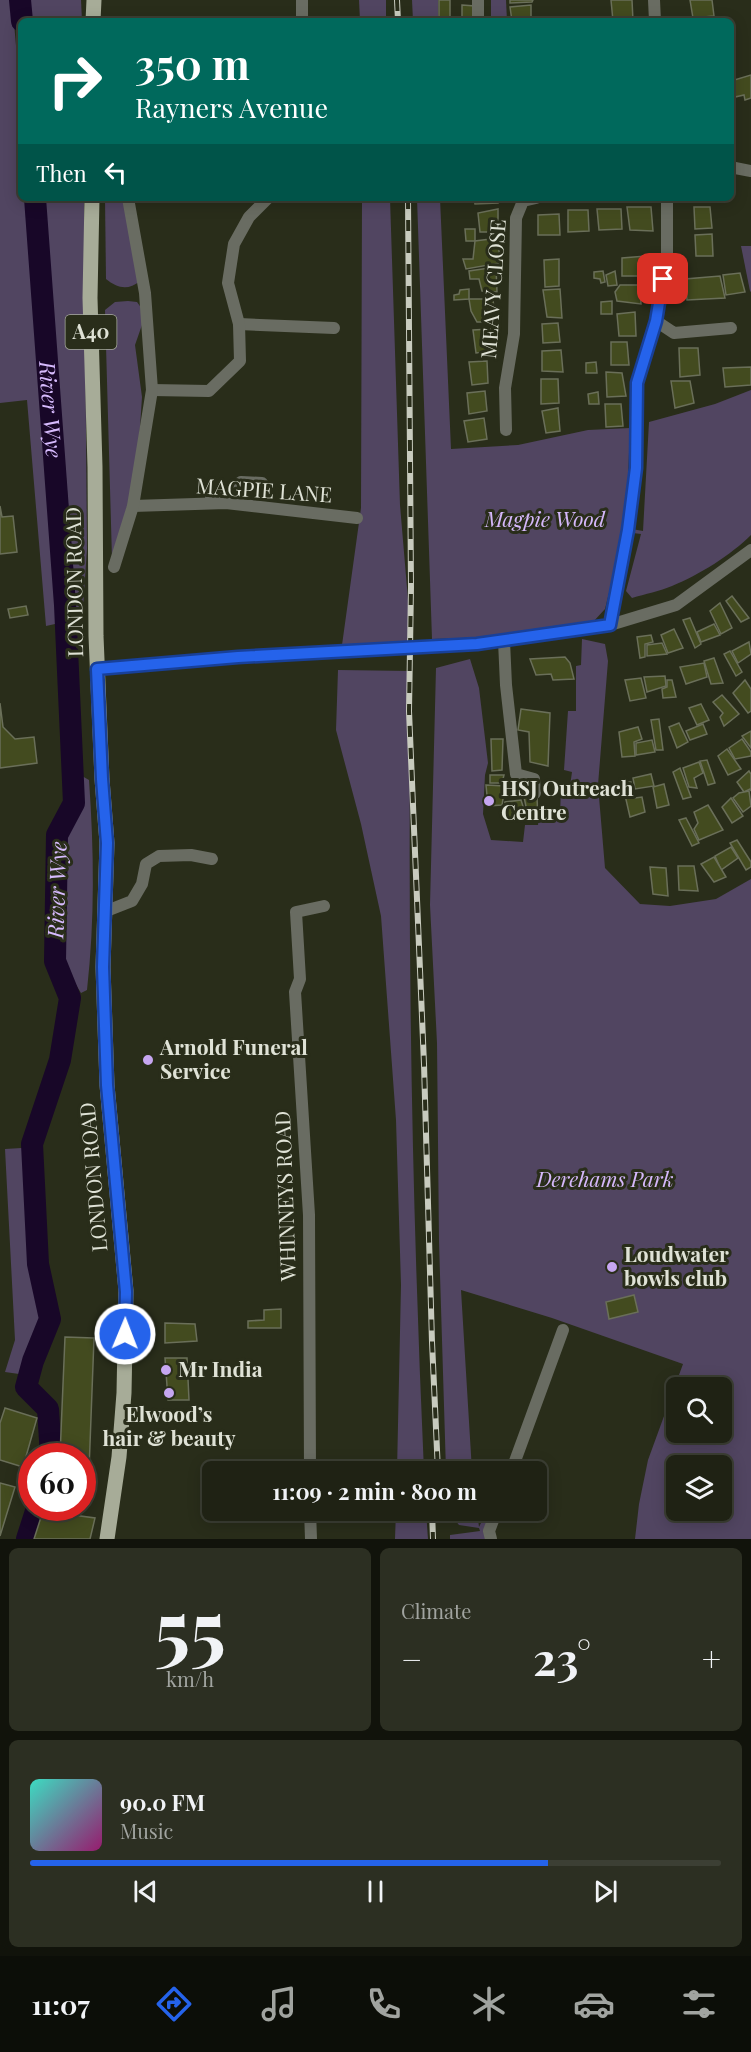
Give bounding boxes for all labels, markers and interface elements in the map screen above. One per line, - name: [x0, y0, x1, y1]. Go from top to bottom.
- text: 350 m: [135, 35, 250, 91]
- icon: right: [36, 42, 114, 120]
- text: Rayners Avenue: [135, 89, 328, 125]
- icon: left: [99, 156, 132, 189]
- text: Then: [36, 158, 87, 188]
- street label: MEAVY CLOSE: [473, 218, 511, 360]
- pin: [637, 253, 688, 304]
- icon: arrive: [646, 262, 679, 295]
- road number: A40: [66, 315, 116, 349]
- water label: River Wye: [33, 359, 70, 459]
- street label: MAGPIE LANE: [195, 470, 333, 508]
- park label: Magpie Wood: [484, 504, 606, 532]
- street label: LONDON ROAD: [58, 507, 88, 657]
- place label: HSJ Outreach Centre: [501, 773, 634, 825]
- marker: HSJ Outreach Centre: [482, 794, 496, 808]
- water label: River Wye: [39, 840, 73, 940]
- place label: Arnold Funeral Service: [159, 1032, 308, 1084]
- marker: Arnold Funeral Service: [141, 1053, 155, 1067]
- street label: LONDON ROAD: [72, 1101, 112, 1253]
- street label: WHINNEYS ROAD: [267, 1110, 301, 1283]
- park label: Derehams Park: [535, 1164, 674, 1192]
- place label: Loudwater bowls club: [624, 1239, 729, 1291]
- marker: Loudwater bowls club: [605, 1260, 619, 1274]
- position arrow: [93, 1302, 157, 1366]
- place label: Mr India: [178, 1354, 263, 1382]
- marker: Mr India: [159, 1363, 173, 1377]
- map controls: [666, 1377, 732, 1521]
- button: search: [666, 1377, 732, 1443]
- marker: Elwood’s hair & beauty: [162, 1386, 176, 1400]
- place label: Elwood’s hair & beauty: [102, 1399, 236, 1451]
- speed limit sign: 60: [18, 1443, 96, 1521]
- button: layers: [666, 1455, 732, 1521]
- text: 11:09 · 2 min · 800 m: [272, 1476, 477, 1506]
- text: 55: [154, 1574, 226, 1678]
- text: Climate: [401, 1597, 471, 1624]
- text: 23°: [533, 1627, 591, 1687]
- text: −: [401, 1636, 422, 1680]
- text: +: [702, 1636, 721, 1680]
- text: km/h: [166, 1665, 214, 1692]
- text: 90.0 FM: [120, 1787, 205, 1817]
- text: Music: [120, 1817, 173, 1844]
- icon: previous: [129, 1875, 162, 1908]
- icon: pause: [359, 1875, 392, 1908]
- icon: next: [589, 1875, 622, 1908]
- icon: directions: [153, 1983, 195, 2025]
- icon: music: [258, 1983, 300, 2025]
- icon: phone: [363, 1983, 405, 2025]
- icon: climate: [468, 1983, 510, 2025]
- icon: car: [573, 1983, 615, 2025]
- icon: filters: [678, 1983, 720, 2025]
- text: 11:07: [31, 1986, 90, 2022]

